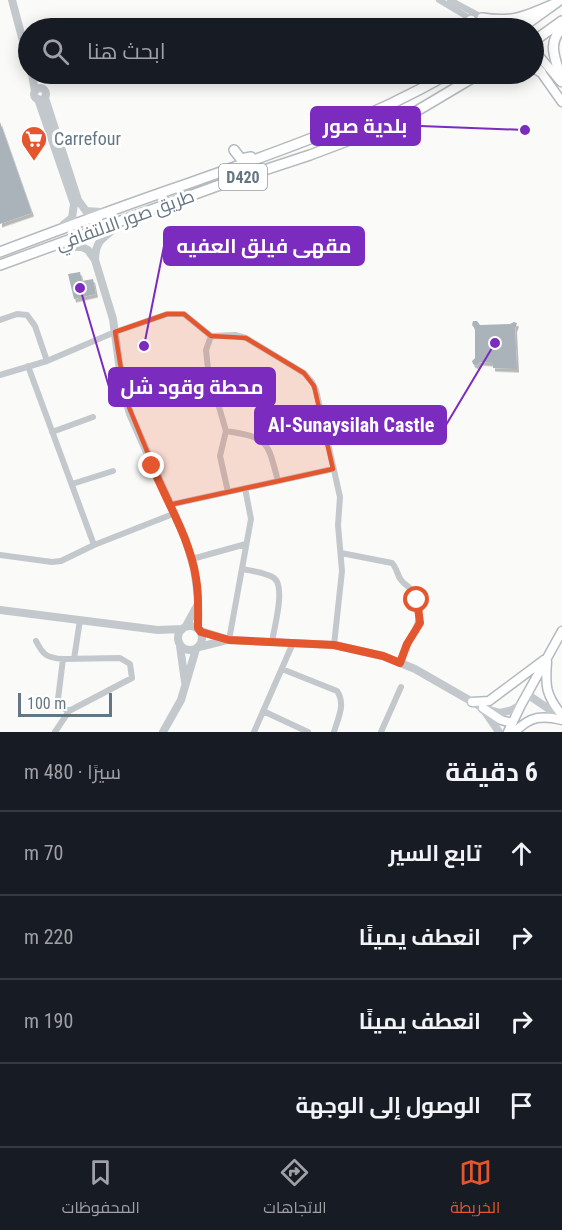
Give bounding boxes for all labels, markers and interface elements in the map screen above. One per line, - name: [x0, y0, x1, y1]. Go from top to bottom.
- search box: [18, 18, 544, 84]
- icon: search: [39, 35, 72, 68]
- text: ابحث هنا: [87, 39, 166, 64]
- callout: بلدية صور: [311, 107, 420, 145]
- text: بلدية صور: [322, 114, 407, 138]
- supermarket icon: Carrefour: [19, 124, 49, 162]
- place label: Carrefour: [54, 128, 121, 149]
- road number: D420: [219, 164, 267, 190]
- street label: طريق صور الالتفافي: [53, 185, 198, 258]
- callout: مقهى فيلق العفيه: [164, 227, 364, 265]
- text: مقهى فيلق العفيه: [176, 234, 352, 259]
- callout: محطة وقود شل: [109, 368, 275, 406]
- text: محطة وقود شل: [121, 375, 263, 399]
- callout: Al-Sunaysilah Castle: [255, 406, 446, 444]
- text: Al-Sunaysilah Castle: [268, 413, 434, 437]
- route end: [138, 452, 164, 478]
- route start: [403, 586, 429, 612]
- scale bar: [18, 690, 112, 718]
- text: 100 m: [27, 694, 66, 713]
- text: 6 دقيقة: [445, 757, 538, 787]
- text: سيرًا · 480 m: [24, 760, 121, 784]
- icon: ahead: [505, 837, 538, 870]
- text: 70 m: [24, 841, 63, 865]
- text: تابع السير: [388, 841, 481, 866]
- icon: right: [505, 921, 538, 954]
- text: 220 m: [24, 925, 73, 949]
- text: انعطف يمينًا: [359, 925, 481, 950]
- icon: right: [505, 1005, 538, 1038]
- text: 190 m: [24, 1009, 73, 1033]
- text: انعطف يمينًا: [359, 1009, 481, 1034]
- icon: arrive: [505, 1089, 538, 1122]
- text: الوصول إلى الوجهة: [296, 1093, 481, 1118]
- tab: المحفوظات: [62, 1156, 140, 1222]
- tab: الاتجاهات: [263, 1156, 327, 1222]
- tab: الخريطة: [450, 1156, 500, 1222]

